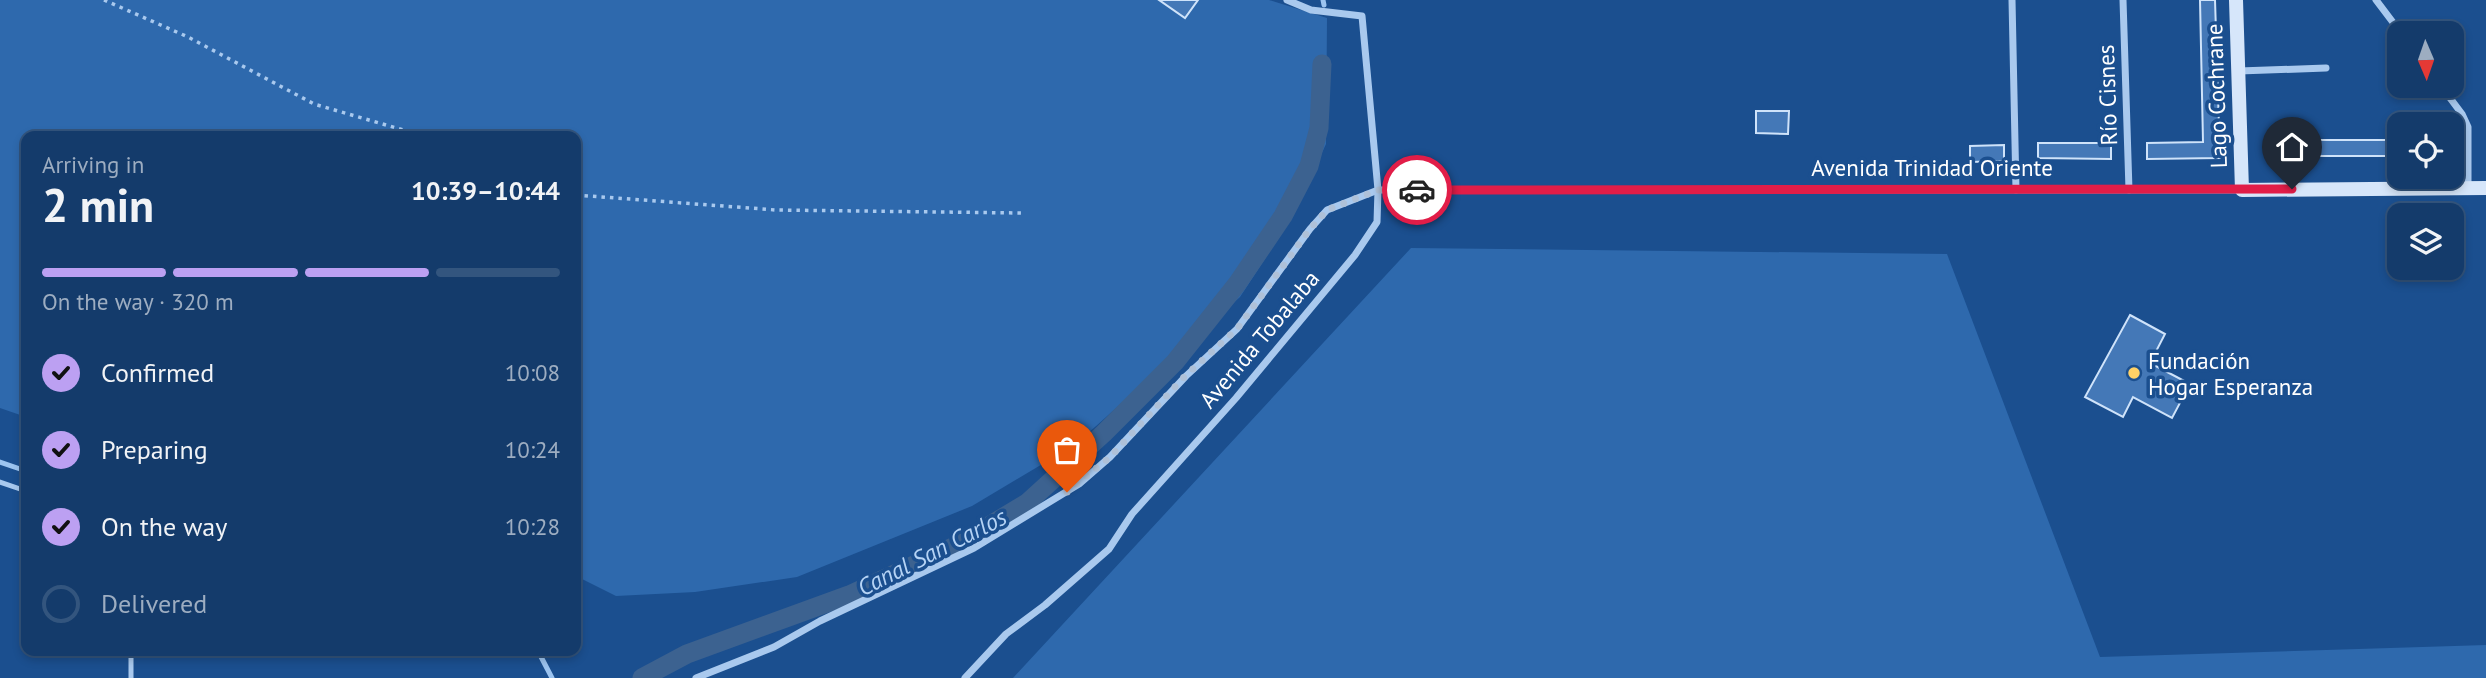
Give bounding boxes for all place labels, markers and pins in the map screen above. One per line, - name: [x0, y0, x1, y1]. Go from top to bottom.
- pin: [2262, 117, 2322, 189]
- place label: Fundación Hogar Esperanza: [2148, 346, 2313, 401]
- marker: Fundación Hogar Esperanza: [2126, 365, 2142, 381]
- pin: [1037, 420, 1097, 492]

